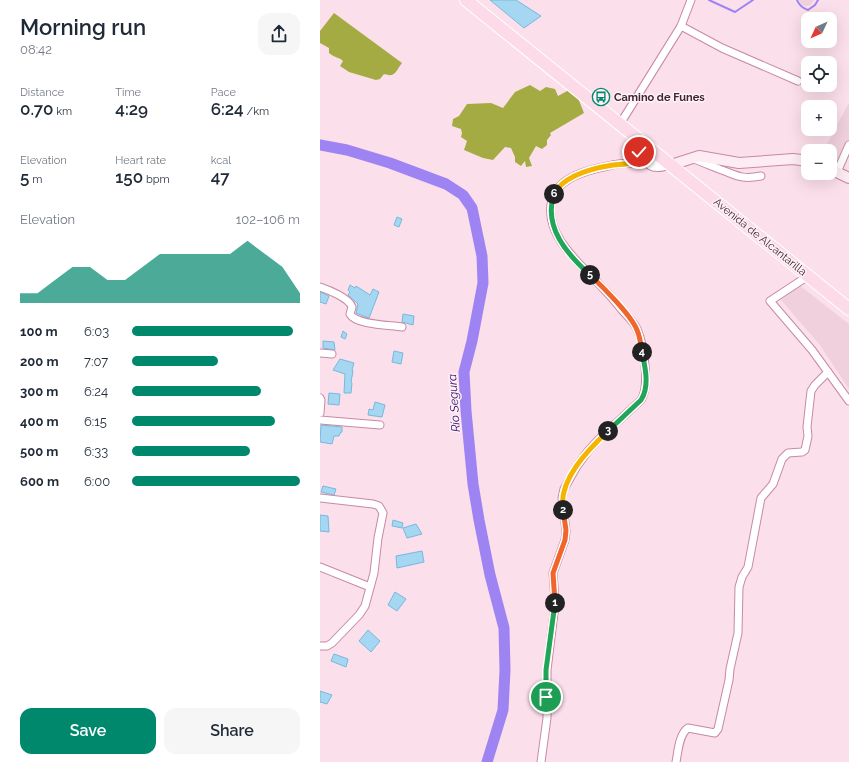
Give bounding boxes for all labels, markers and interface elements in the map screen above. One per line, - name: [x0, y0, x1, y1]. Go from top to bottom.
- north arrow: [801, 12, 837, 48]
- map controls: [801, 12, 837, 180]
- button: share: [258, 13, 300, 55]
- text: Morning run: [20, 14, 146, 40]
- text: 08:42: [20, 42, 52, 57]
- button: locate: [801, 56, 837, 92]
- text: Distance: [20, 86, 64, 99]
- text: Time: [115, 86, 141, 99]
- text: Pace: [211, 86, 236, 99]
- bus stop icon: Camino de Funes: [591, 87, 611, 107]
- place label: Camino de Funes: [614, 91, 705, 104]
- text: 0.70: [20, 99, 53, 119]
- text: 4:29: [115, 99, 148, 119]
- text: 6:24: [211, 99, 244, 119]
- button: +: [801, 100, 837, 136]
- text: km: [53, 105, 72, 118]
- text: /km: [244, 105, 269, 118]
- pin: [622, 135, 656, 169]
- icon: check: [628, 141, 650, 163]
- button: −: [801, 144, 837, 180]
- text: Elevation: [20, 154, 67, 167]
- text: Heart rate: [115, 154, 166, 167]
- text: kcal: [211, 154, 231, 167]
- text: 5: [20, 167, 29, 187]
- text: 150: [115, 167, 143, 187]
- text: 47: [211, 167, 230, 187]
- text: m: [29, 173, 42, 186]
- text: bpm: [143, 173, 170, 186]
- pin: 6: [544, 184, 564, 204]
- text: 6: [551, 187, 557, 200]
- street label: Avenida de Alcantarilla: [711, 195, 809, 279]
- text: Elevation: [20, 212, 75, 227]
- text: 102–106 m: [236, 212, 300, 227]
- pin: 5: [580, 265, 600, 285]
- text: 5: [587, 268, 593, 281]
- text: 100 m: [20, 324, 58, 339]
- text: 6:03: [84, 324, 109, 339]
- pin: 4: [632, 342, 652, 362]
- text: 4: [639, 345, 645, 358]
- text: 200 m: [20, 354, 59, 369]
- text: 7:07: [84, 354, 108, 369]
- water label: Río Segura: [445, 373, 463, 433]
- text: 300 m: [20, 384, 58, 399]
- text: 6:24: [84, 384, 108, 399]
- text: 400 m: [20, 414, 59, 429]
- text: 6:15: [84, 414, 107, 429]
- pin: 3: [598, 421, 618, 441]
- text: 3: [605, 424, 611, 437]
- text: 500 m: [20, 444, 58, 459]
- text: 6:33: [84, 444, 108, 459]
- text: 600 m: [20, 474, 59, 489]
- text: 6:00: [84, 474, 110, 489]
- pin: 2: [553, 500, 573, 520]
- text: 2: [560, 503, 566, 516]
- pin: 1: [545, 593, 565, 613]
- text: 1: [552, 596, 558, 609]
- pin: [529, 680, 563, 714]
- icon: arrive: [535, 686, 557, 708]
- button: Save: [20, 708, 156, 754]
- button: Share: [164, 708, 300, 754]

